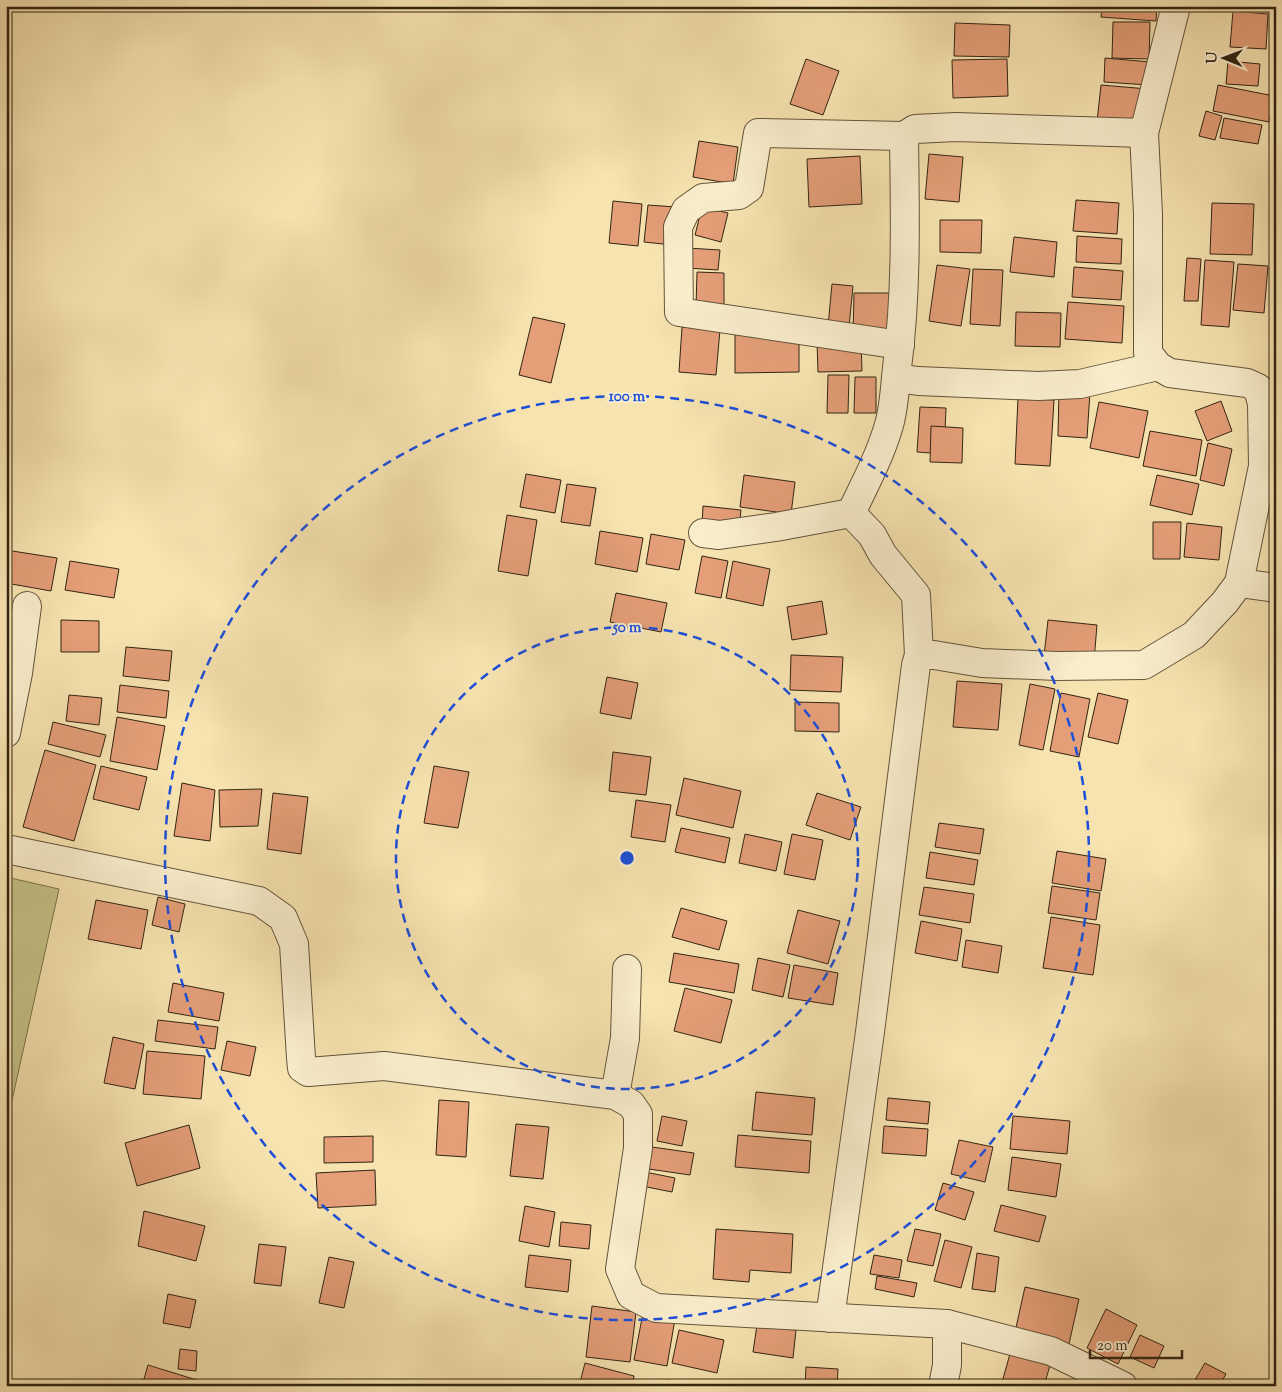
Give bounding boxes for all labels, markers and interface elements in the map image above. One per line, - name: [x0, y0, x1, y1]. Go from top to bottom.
- north arrow: [1200, 32, 1250, 82]
- text: U: [1203, 51, 1223, 64]
- text: 100 m: [609, 387, 646, 408]
- text: 50 m: [612, 618, 642, 639]
- centre of rings: [618, 849, 636, 867]
- scale bar: [1090, 1327, 1182, 1359]
- text: 20 m: [1097, 1336, 1128, 1357]

